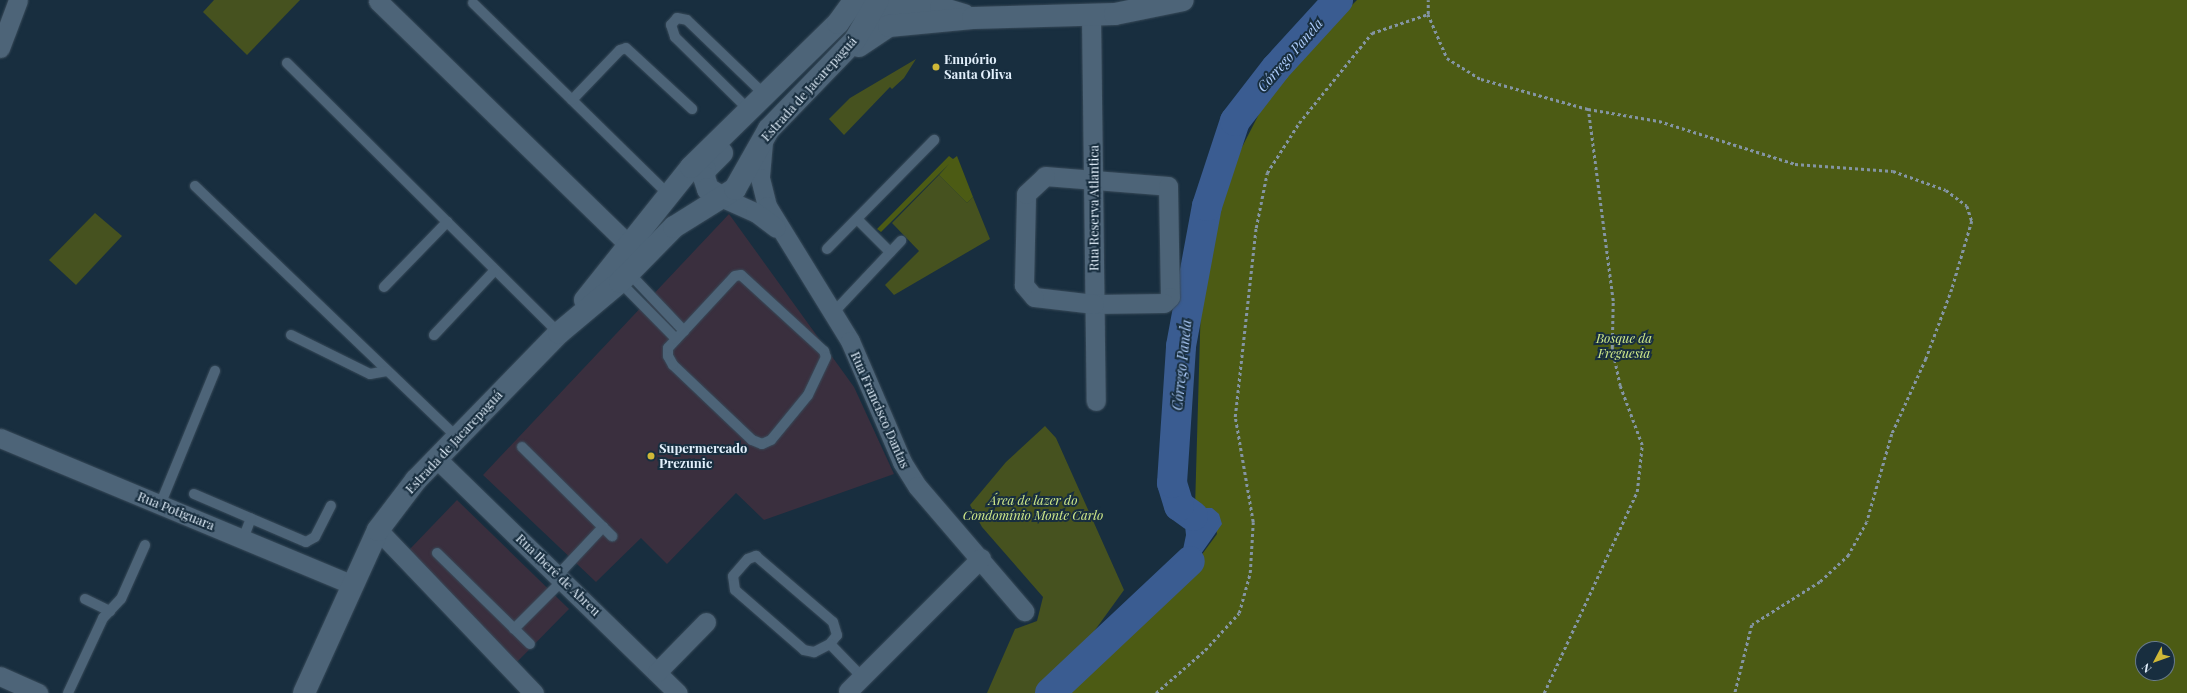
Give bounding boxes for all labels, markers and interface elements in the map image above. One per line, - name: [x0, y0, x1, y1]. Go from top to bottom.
- water label: Córrego Panela: [1254, 15, 1326, 95]
- street label: Estrada de Jacarepaguá: [758, 33, 860, 145]
- place label: Empório Santa Oliva: [944, 52, 1012, 83]
- marker: Empório Santa Oliva: [931, 62, 941, 72]
- street label: Rua Reserva Atlantica: [1086, 145, 1102, 271]
- water label: Córrego Panela: [1169, 319, 1195, 411]
- park label: Bosque da Freguesia: [1596, 331, 1652, 362]
- street label: Rua Francisco Dantas: [847, 349, 913, 471]
- street label: Estrada de Jacarepaguá: [402, 387, 506, 497]
- place label: Supermercado Prezunic: [659, 441, 747, 472]
- marker: Supermercado Prezunic: [646, 451, 656, 461]
- street label: Rua Potiguara: [135, 488, 217, 534]
- park label: Área de lazer do Condomínio Monte Carlo: [963, 493, 1103, 524]
- street label: Rua Iberê de Abreu: [512, 531, 604, 619]
- north arrow: [2135, 641, 2175, 681]
- text: N: [2138, 661, 2155, 676]

